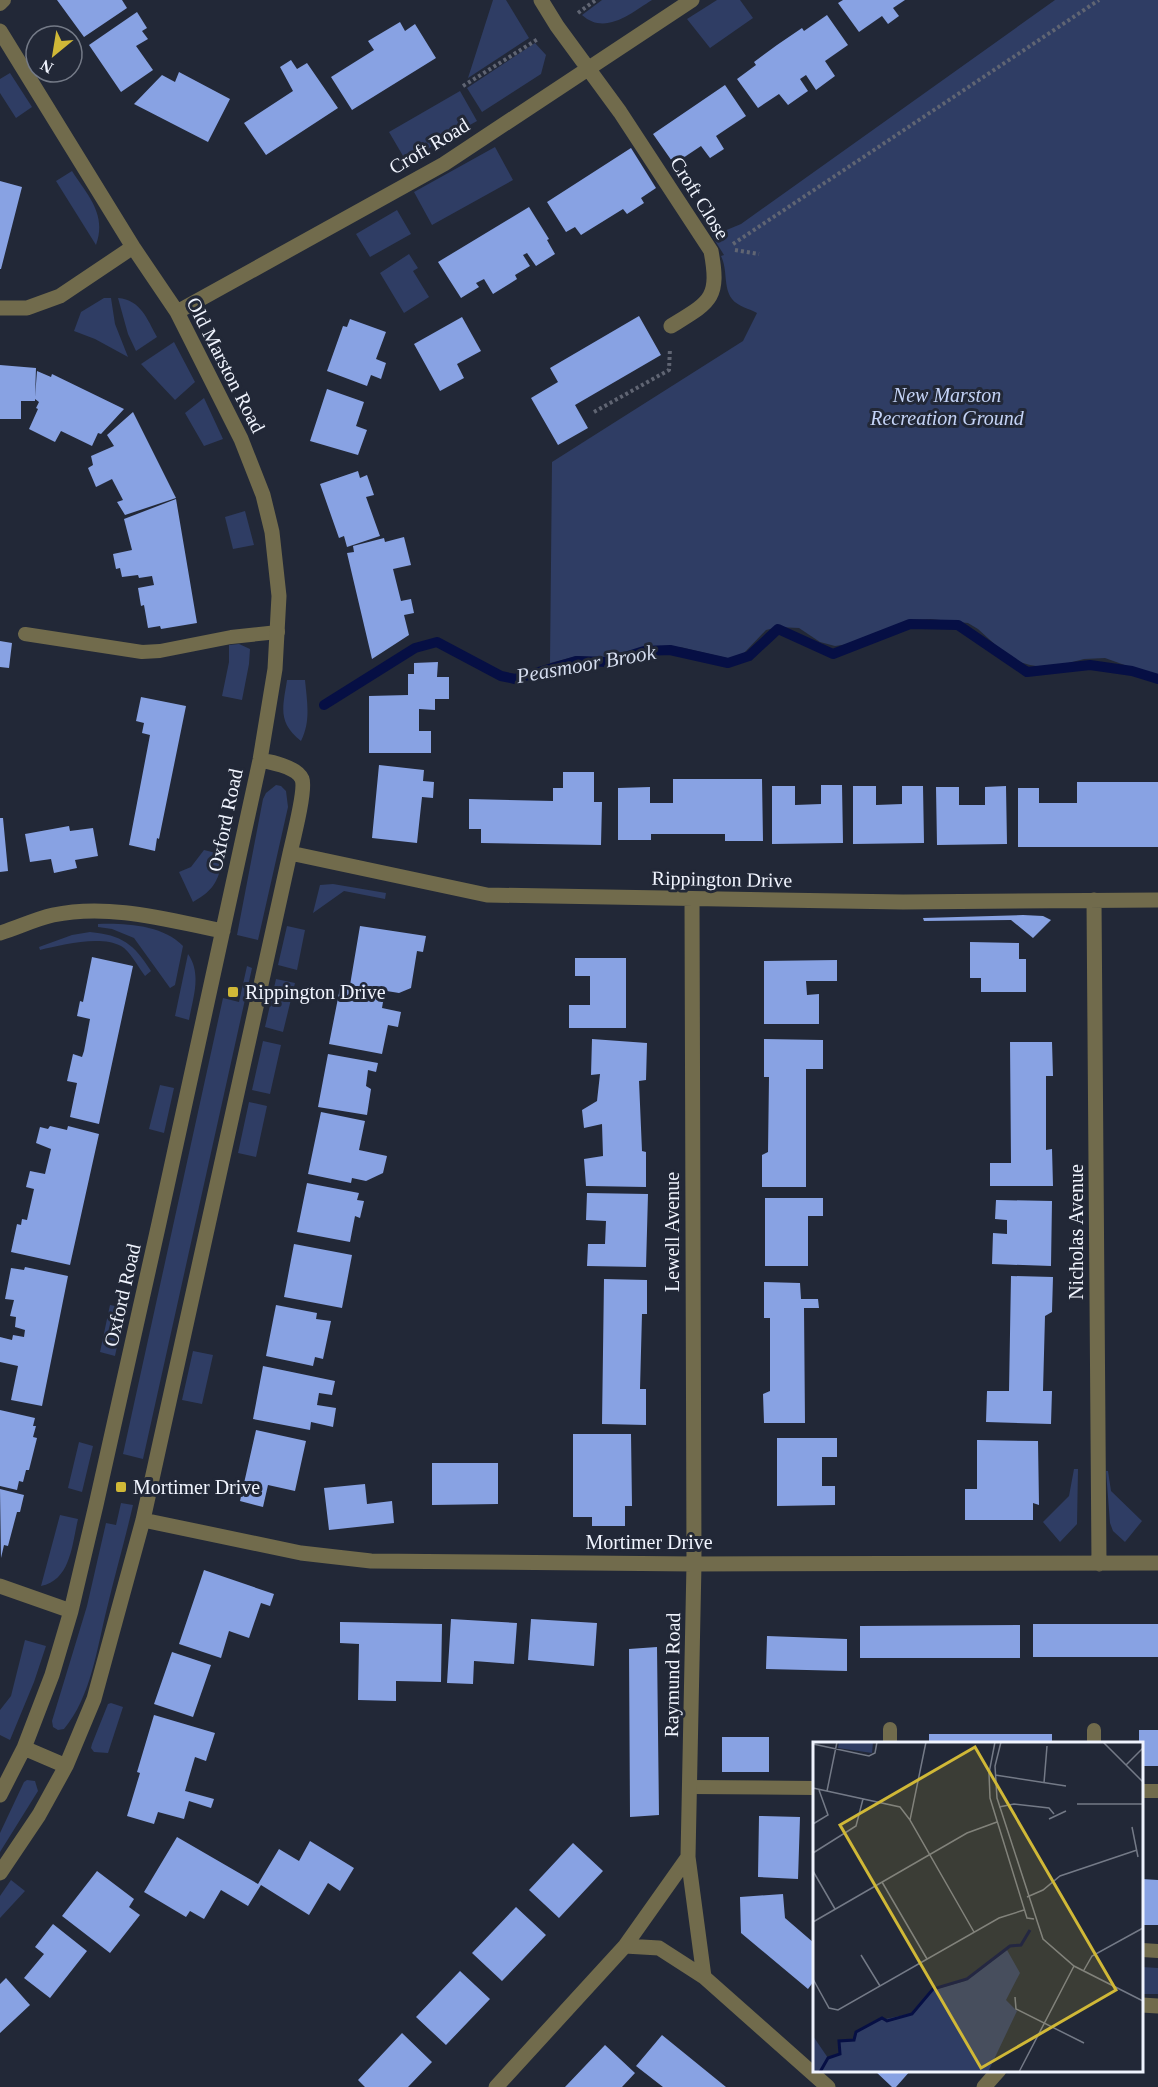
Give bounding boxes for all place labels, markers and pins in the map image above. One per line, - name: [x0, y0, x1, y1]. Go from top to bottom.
- place label: Rippington Drive: [245, 981, 386, 1004]
- marker: Rippington Drive: [226, 985, 240, 999]
- place label: Mortimer Drive: [133, 1476, 260, 1498]
- marker: Mortimer Drive: [114, 1480, 128, 1494]

